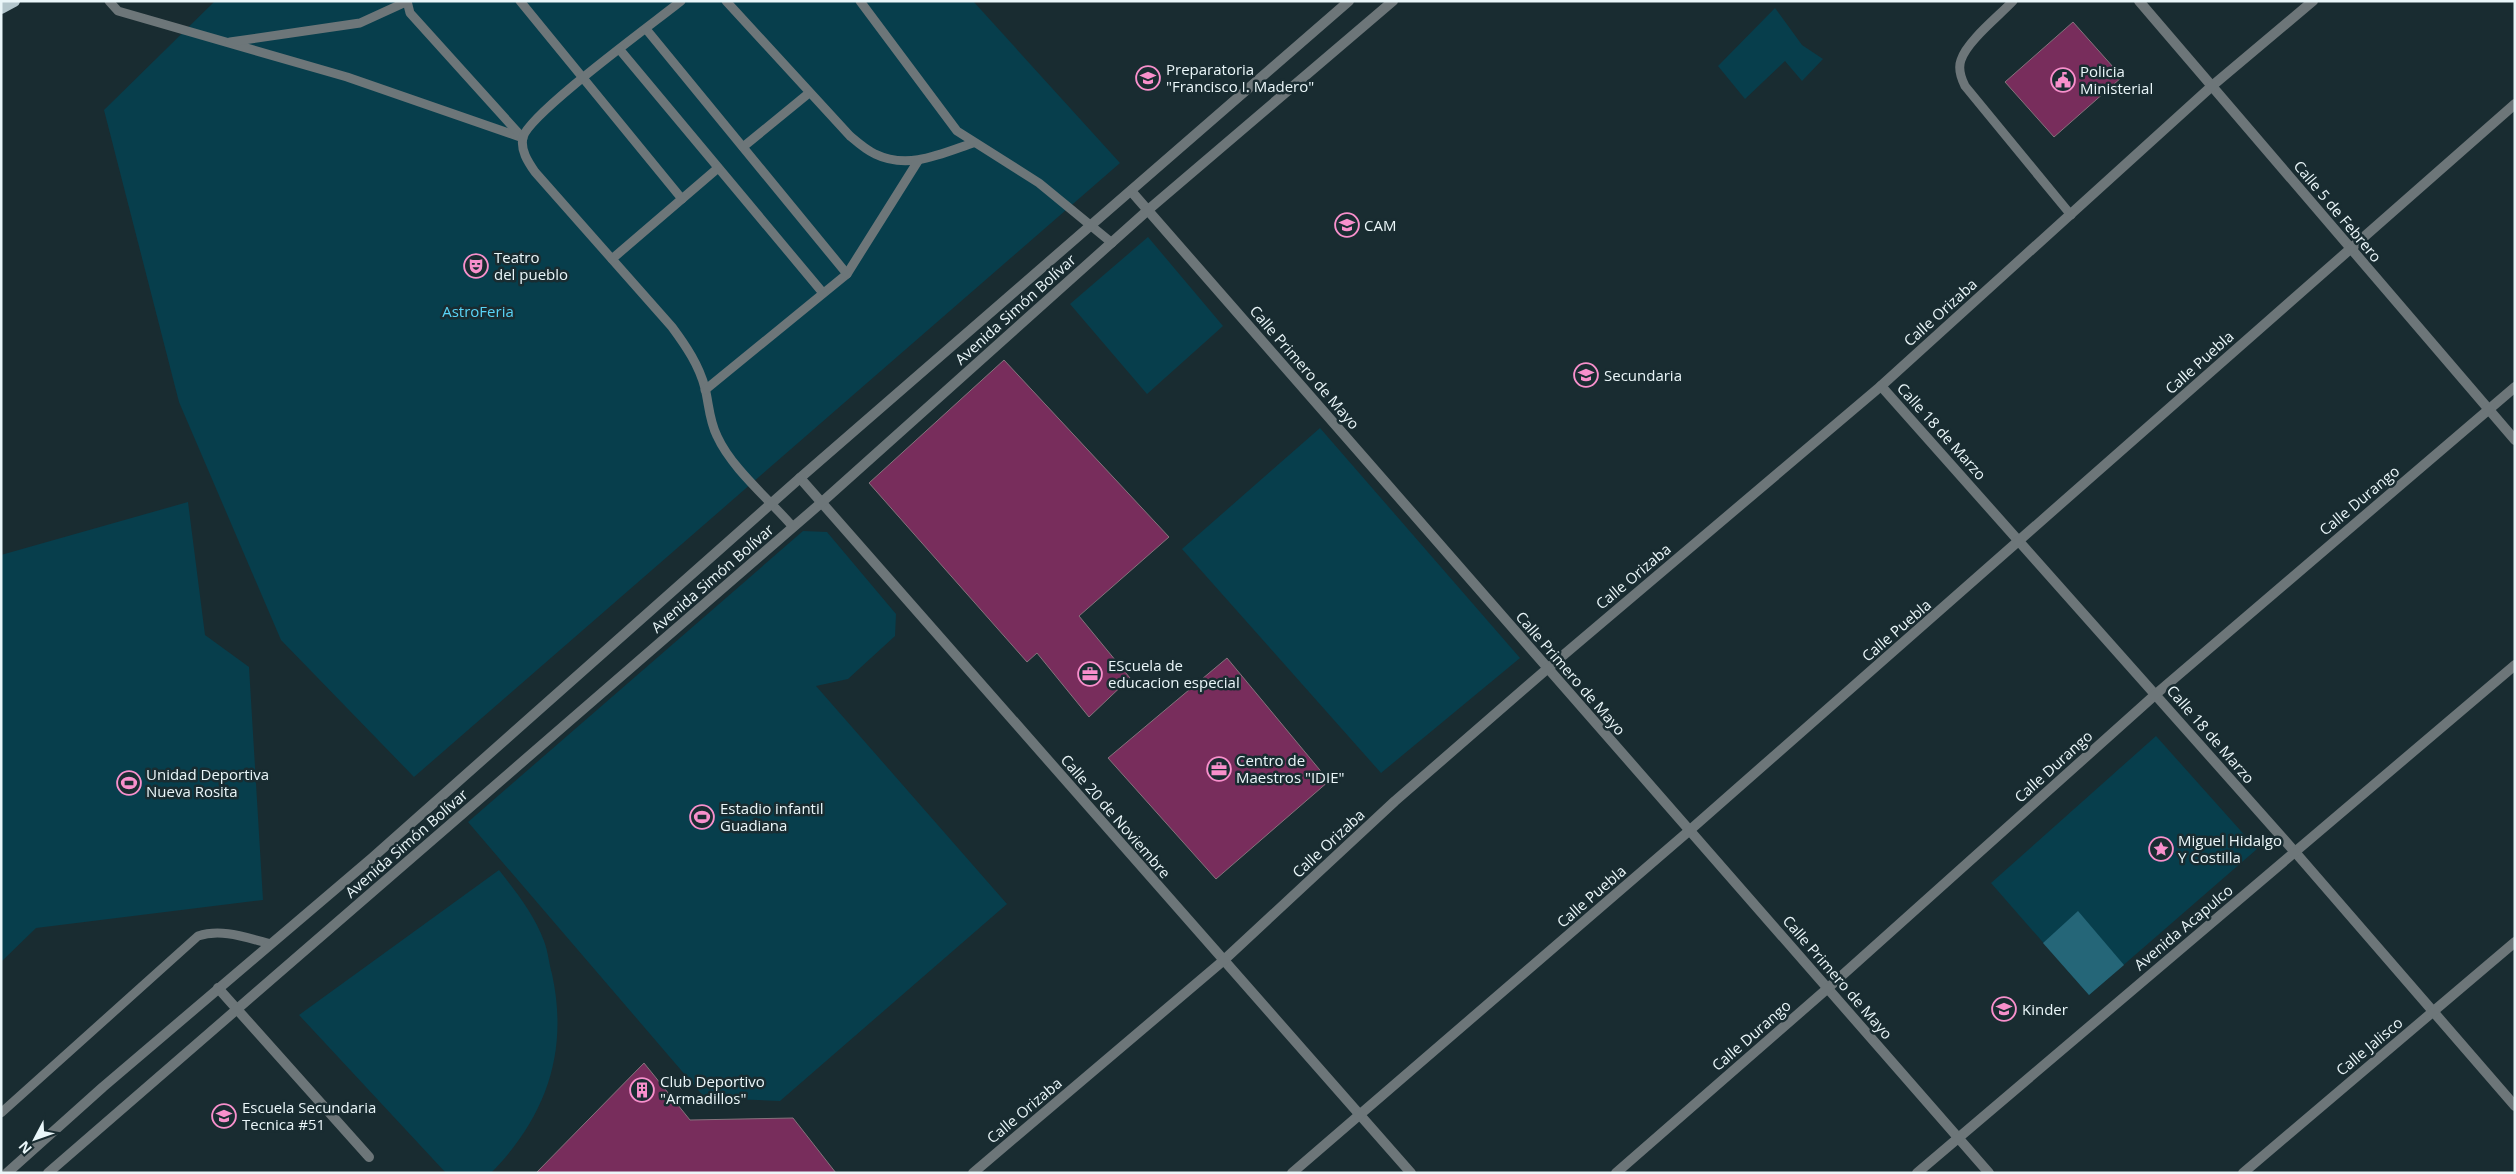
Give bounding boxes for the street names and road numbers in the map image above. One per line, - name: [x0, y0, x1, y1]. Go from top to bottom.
- street label: Calle 5 de Febrero: [2290, 156, 2386, 266]
- street label: Avenida Simón Bolívar: [950, 249, 1080, 369]
- street label: Calle Orizaba: [1899, 274, 1981, 350]
- street label: Calle Primero de Mayo: [1246, 301, 1364, 433]
- street label: Calle Puebla: [2160, 326, 2238, 398]
- street label: Calle 18 de Marzo: [1893, 378, 1991, 484]
- street label: Calle Durango: [2315, 461, 2403, 539]
- street label: Avenida Simón Bolívar: [647, 519, 777, 637]
- street label: Calle Orizaba: [1591, 539, 1675, 613]
- street label: Calle Puebla: [1857, 594, 1935, 666]
- street label: Calle Primero de Mayo: [1512, 607, 1630, 739]
- street label: Calle 18 de Marzo: [2163, 681, 2259, 787]
- street label: Calle Durango: [2010, 726, 2096, 806]
- street label: Calle 20 de Noviembre: [1057, 750, 1175, 882]
- street label: Avenida Simón Bolívar: [341, 784, 471, 902]
- street label: Calle Orizaba: [1287, 804, 1369, 882]
- street label: Calle Puebla: [1552, 860, 1630, 932]
- street label: Avenida Acapulco: [2129, 880, 2237, 974]
- street label: Calle Primero de Mayo: [1779, 911, 1897, 1043]
- street label: Calle Durango: [1707, 995, 1795, 1075]
- street label: Calle Jalisco: [2332, 1012, 2406, 1080]
- street label: Calle Orizaba: [982, 1073, 1066, 1147]

